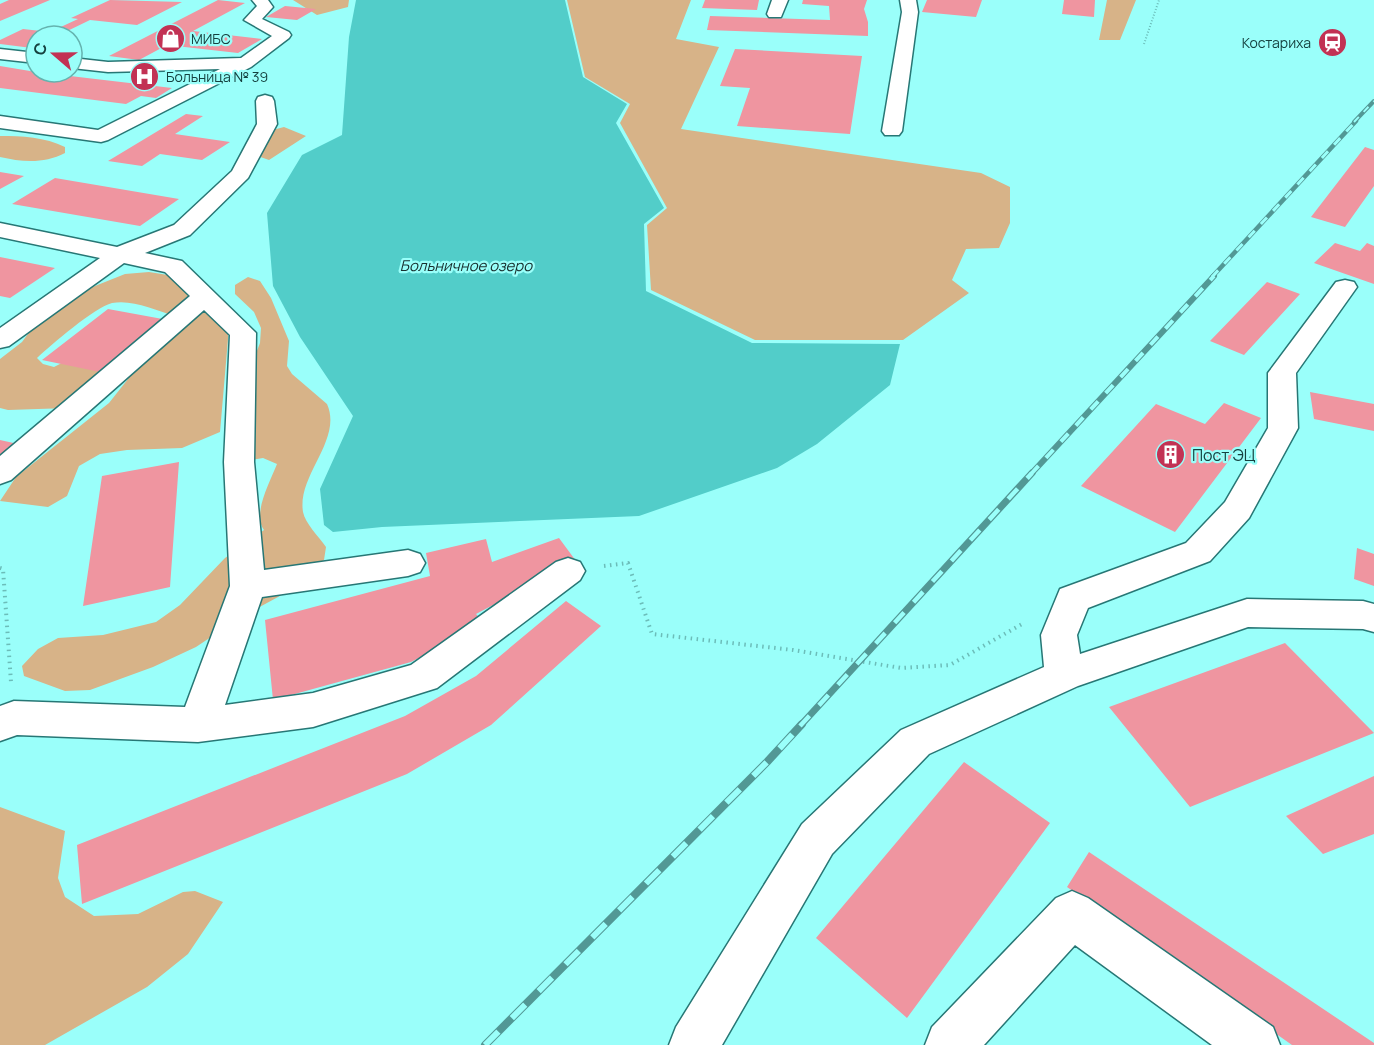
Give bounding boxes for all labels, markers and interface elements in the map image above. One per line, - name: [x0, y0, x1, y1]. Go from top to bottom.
- shop icon: МИБС: [154, 22, 186, 54]
- north arrow: [24, 24, 84, 84]
- station icon: Костариха: [1316, 26, 1348, 58]
- place label: МИБС: [191, 29, 231, 48]
- place label: Костариха: [1242, 33, 1311, 52]
- text: С: [28, 39, 52, 58]
- hospital icon: Больница № 39: [129, 60, 161, 92]
- place label: Больница № 39: [166, 67, 268, 86]
- water label: Больничное озеро: [400, 255, 533, 276]
- building icon: Пост ЭЦ: [1155, 439, 1187, 471]
- place label: Пост ЭЦ: [1192, 444, 1256, 466]

